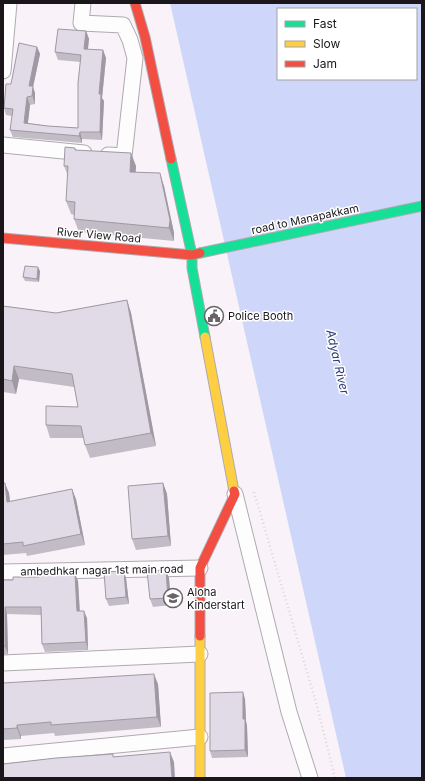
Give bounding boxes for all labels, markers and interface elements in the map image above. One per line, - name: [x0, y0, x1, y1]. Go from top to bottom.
- legend: [277, 8, 417, 80]
- text: Fast: [313, 16, 337, 31]
- text: Slow: [313, 36, 341, 51]
- text: Jam: [313, 56, 337, 71]
- street label: road to Manapakkam: [250, 201, 360, 237]
- street label: River View Road: [56, 224, 142, 246]
- public building icon: Police Booth: [203, 305, 225, 327]
- place label: Police Booth: [228, 309, 293, 323]
- water label: Adyar River: [323, 327, 353, 396]
- street label: ambedhkar nagar 1st main road: [20, 562, 184, 578]
- place label: Aloha Kinderstart: [187, 585, 245, 612]
- school or university icon: Aloha Kinderstart: [162, 587, 184, 609]

